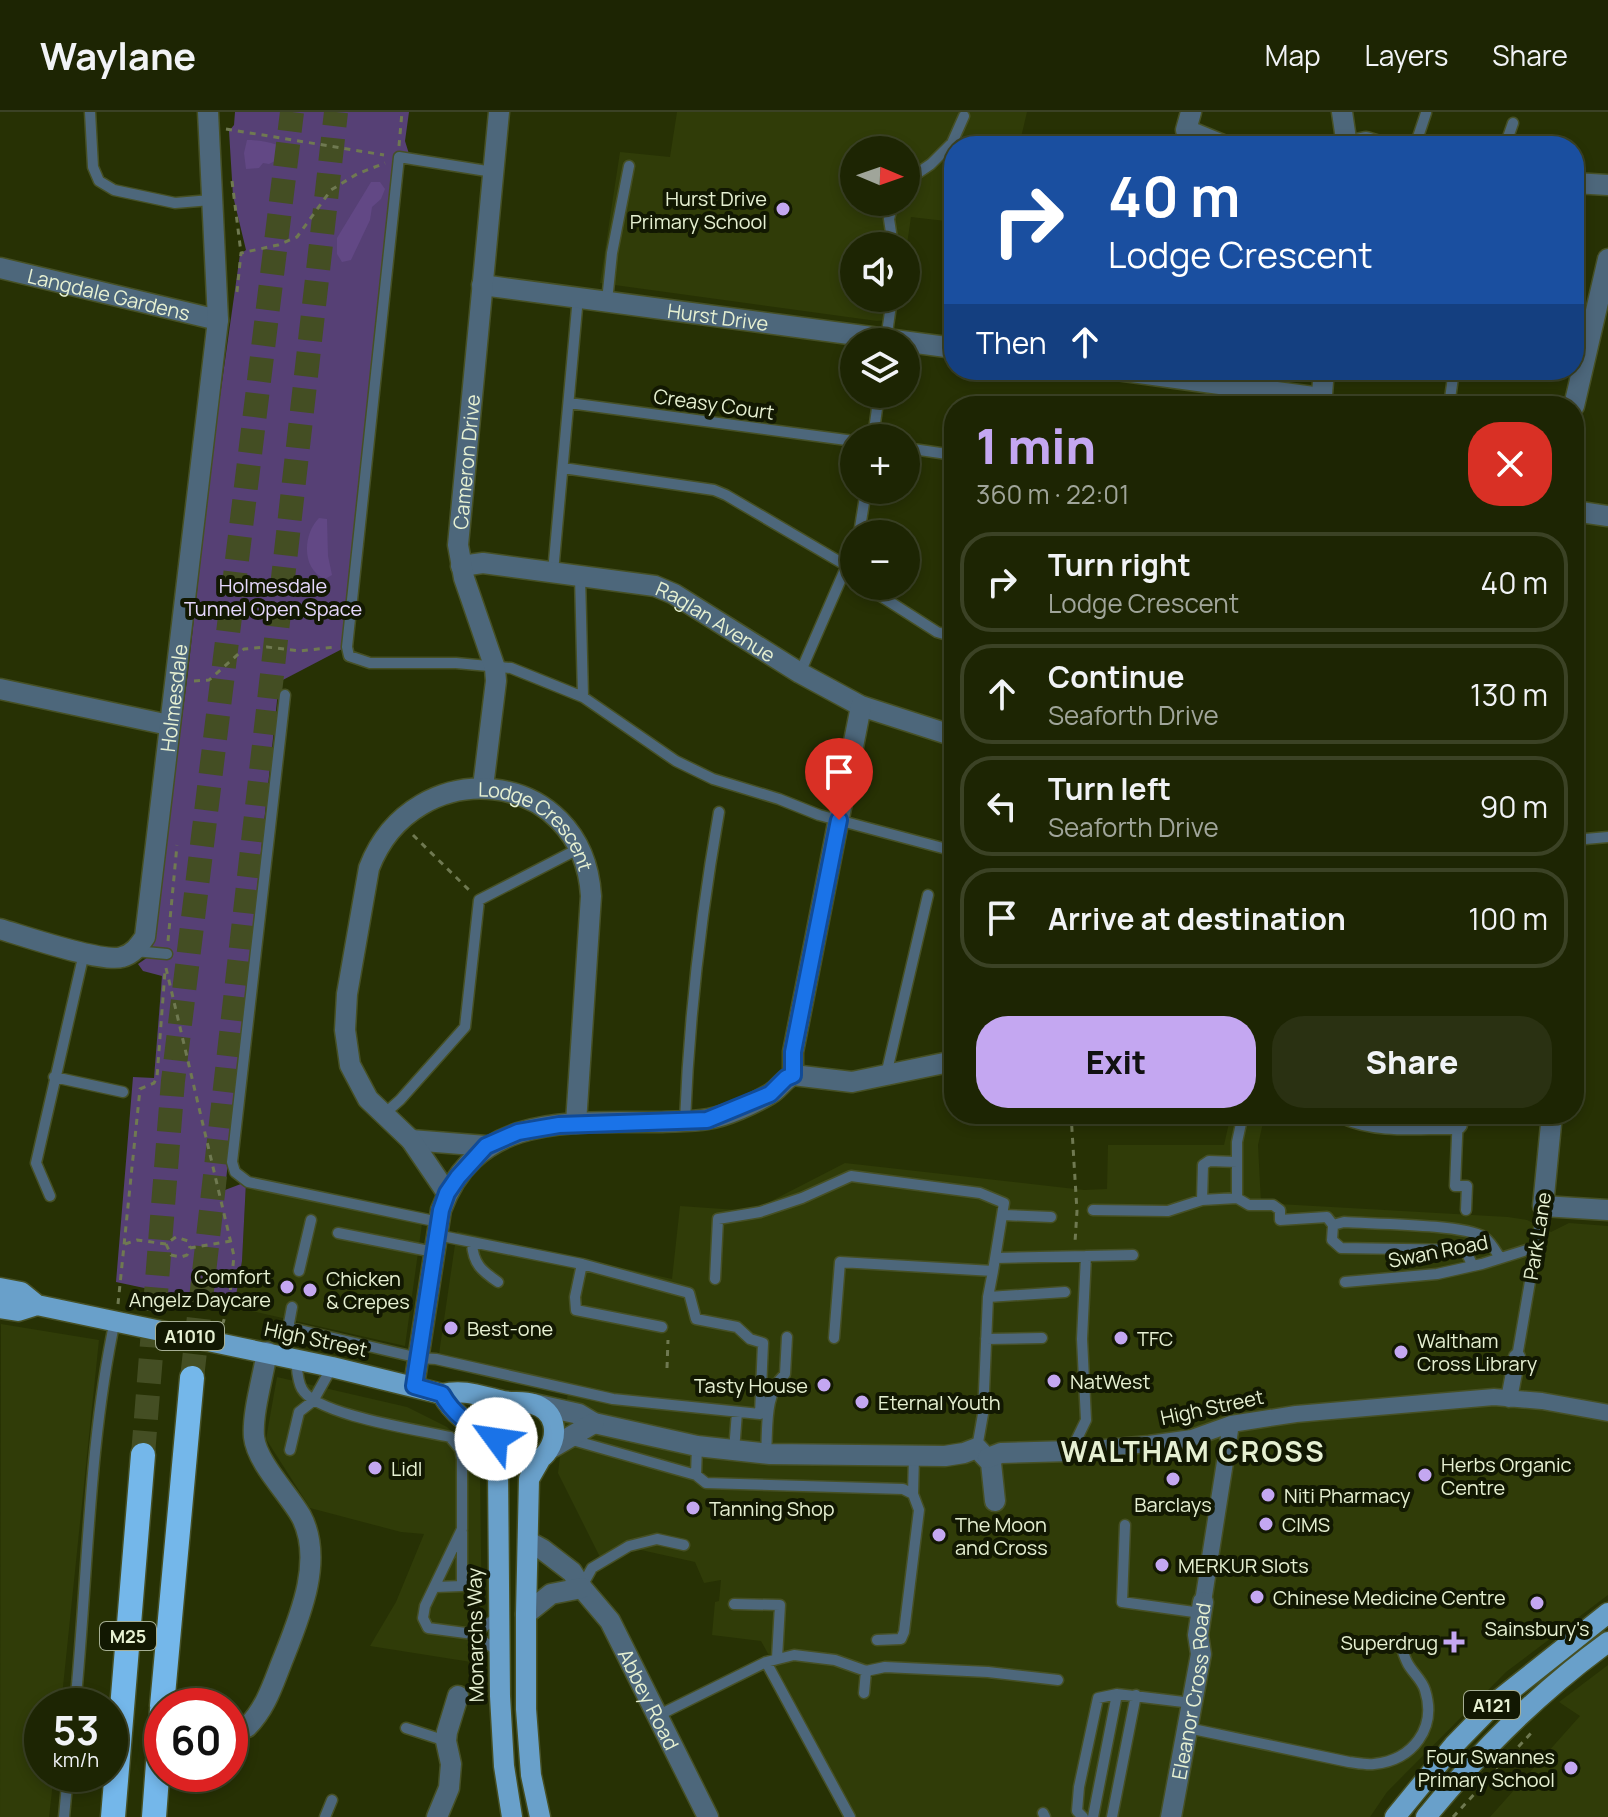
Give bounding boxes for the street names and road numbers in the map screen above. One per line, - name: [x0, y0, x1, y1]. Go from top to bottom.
- street label: Langdale Gardens: [25, 262, 193, 326]
- street label: Hurst Drive: [666, 296, 770, 337]
- street label: Creasy Court: [652, 382, 776, 426]
- street label: Cameron Drive: [446, 393, 486, 531]
- street label: Raglan Avenue: [652, 574, 781, 668]
- street label: Holmesdale: [154, 642, 193, 753]
- street label: Lodge Crescent: [478, 775, 600, 874]
- street label: Park Lane: [1517, 1190, 1557, 1282]
- street label: Swan Road: [1386, 1228, 1490, 1274]
- street label: High Street: [262, 1315, 370, 1363]
- road number: A1010: [156, 1322, 224, 1350]
- street label: High Street: [1158, 1383, 1266, 1431]
- street label: Monarchs Way: [460, 1567, 490, 1703]
- street label: Eleanor Cross Road: [1165, 1601, 1216, 1782]
- road number: M25: [100, 1622, 156, 1650]
- street label: Abbey Road: [612, 1644, 686, 1754]
- road number: A121: [1464, 1691, 1520, 1719]

